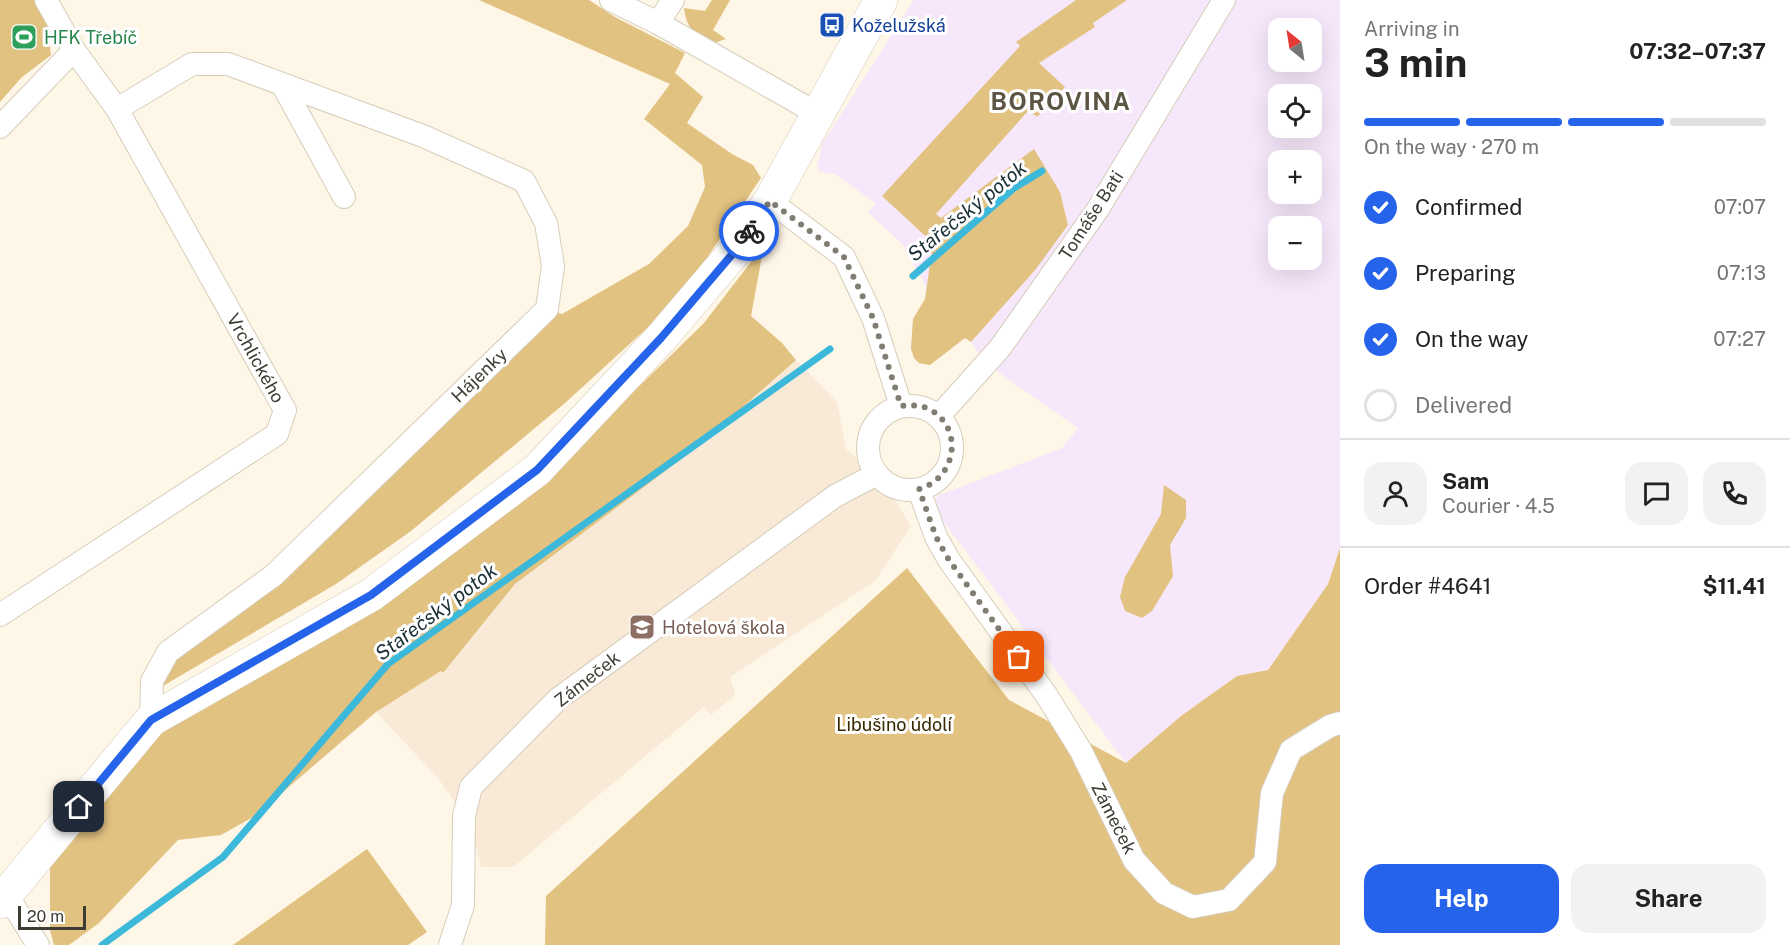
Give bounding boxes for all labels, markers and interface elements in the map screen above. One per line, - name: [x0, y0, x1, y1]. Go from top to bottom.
- bus stop icon: Koželužská: [817, 10, 847, 40]
- place label: Koželužská: [852, 15, 946, 36]
- text: Arriving in: [1364, 17, 1459, 41]
- north arrow: [1268, 18, 1322, 72]
- map controls: [1268, 18, 1322, 270]
- sports icon: HFK Třebíč: [9, 22, 39, 52]
- place label: HFK Třebíč: [44, 27, 137, 48]
- text: 07:32–07:37: [1629, 38, 1766, 64]
- text: 3 min: [1364, 40, 1467, 86]
- button: locate: [1268, 84, 1322, 138]
- district label: BOROVINA: [991, 87, 1131, 115]
- text: On the way · 270 m: [1364, 135, 1539, 159]
- button: +: [1268, 150, 1322, 204]
- water label: Stařečský potok: [903, 156, 1031, 266]
- street label: Tomáše Bati: [1055, 167, 1127, 263]
- icon: check: [1364, 191, 1397, 224]
- text: Confirmed: [1415, 194, 1522, 220]
- text: 07:07: [1714, 195, 1766, 219]
- courier: [719, 201, 779, 261]
- icon: bike: [733, 215, 766, 248]
- button: −: [1268, 216, 1322, 270]
- icon: check: [1364, 257, 1397, 290]
- text: Preparing: [1415, 260, 1516, 286]
- text: 07:13: [1717, 261, 1766, 285]
- street label: Vrchlického: [223, 310, 289, 406]
- icon: check: [1364, 323, 1397, 356]
- text: On the way: [1415, 326, 1528, 352]
- text: 07:27: [1713, 327, 1766, 351]
- street label: Hájenky: [447, 343, 511, 407]
- text: Delivered: [1415, 392, 1512, 418]
- button: person: [1364, 462, 1427, 525]
- button: chat: [1625, 462, 1688, 525]
- button: phone: [1703, 462, 1766, 525]
- text: Sam: [1442, 468, 1489, 494]
- text: Courier · 4.5: [1442, 494, 1555, 518]
- water label: Stařečský potok: [370, 558, 502, 666]
- text: Order #4641: [1364, 573, 1491, 599]
- text: $11.41: [1702, 573, 1766, 599]
- school or university icon: Hotelová škola: [627, 612, 657, 642]
- place label: Hotelová škola: [662, 617, 785, 638]
- pin: [993, 631, 1044, 682]
- icon: bag: [1002, 640, 1035, 673]
- street label: Zámeček: [550, 647, 624, 711]
- park label: Libušino údolí: [836, 714, 952, 735]
- street label: Zámeček: [1087, 779, 1141, 857]
- pin: [53, 781, 104, 832]
- icon: home: [62, 790, 95, 823]
- button: Help: [1364, 864, 1559, 933]
- button: Share: [1571, 864, 1766, 933]
- scale bar: [18, 903, 86, 930]
- text: 20 m: [27, 907, 64, 926]

